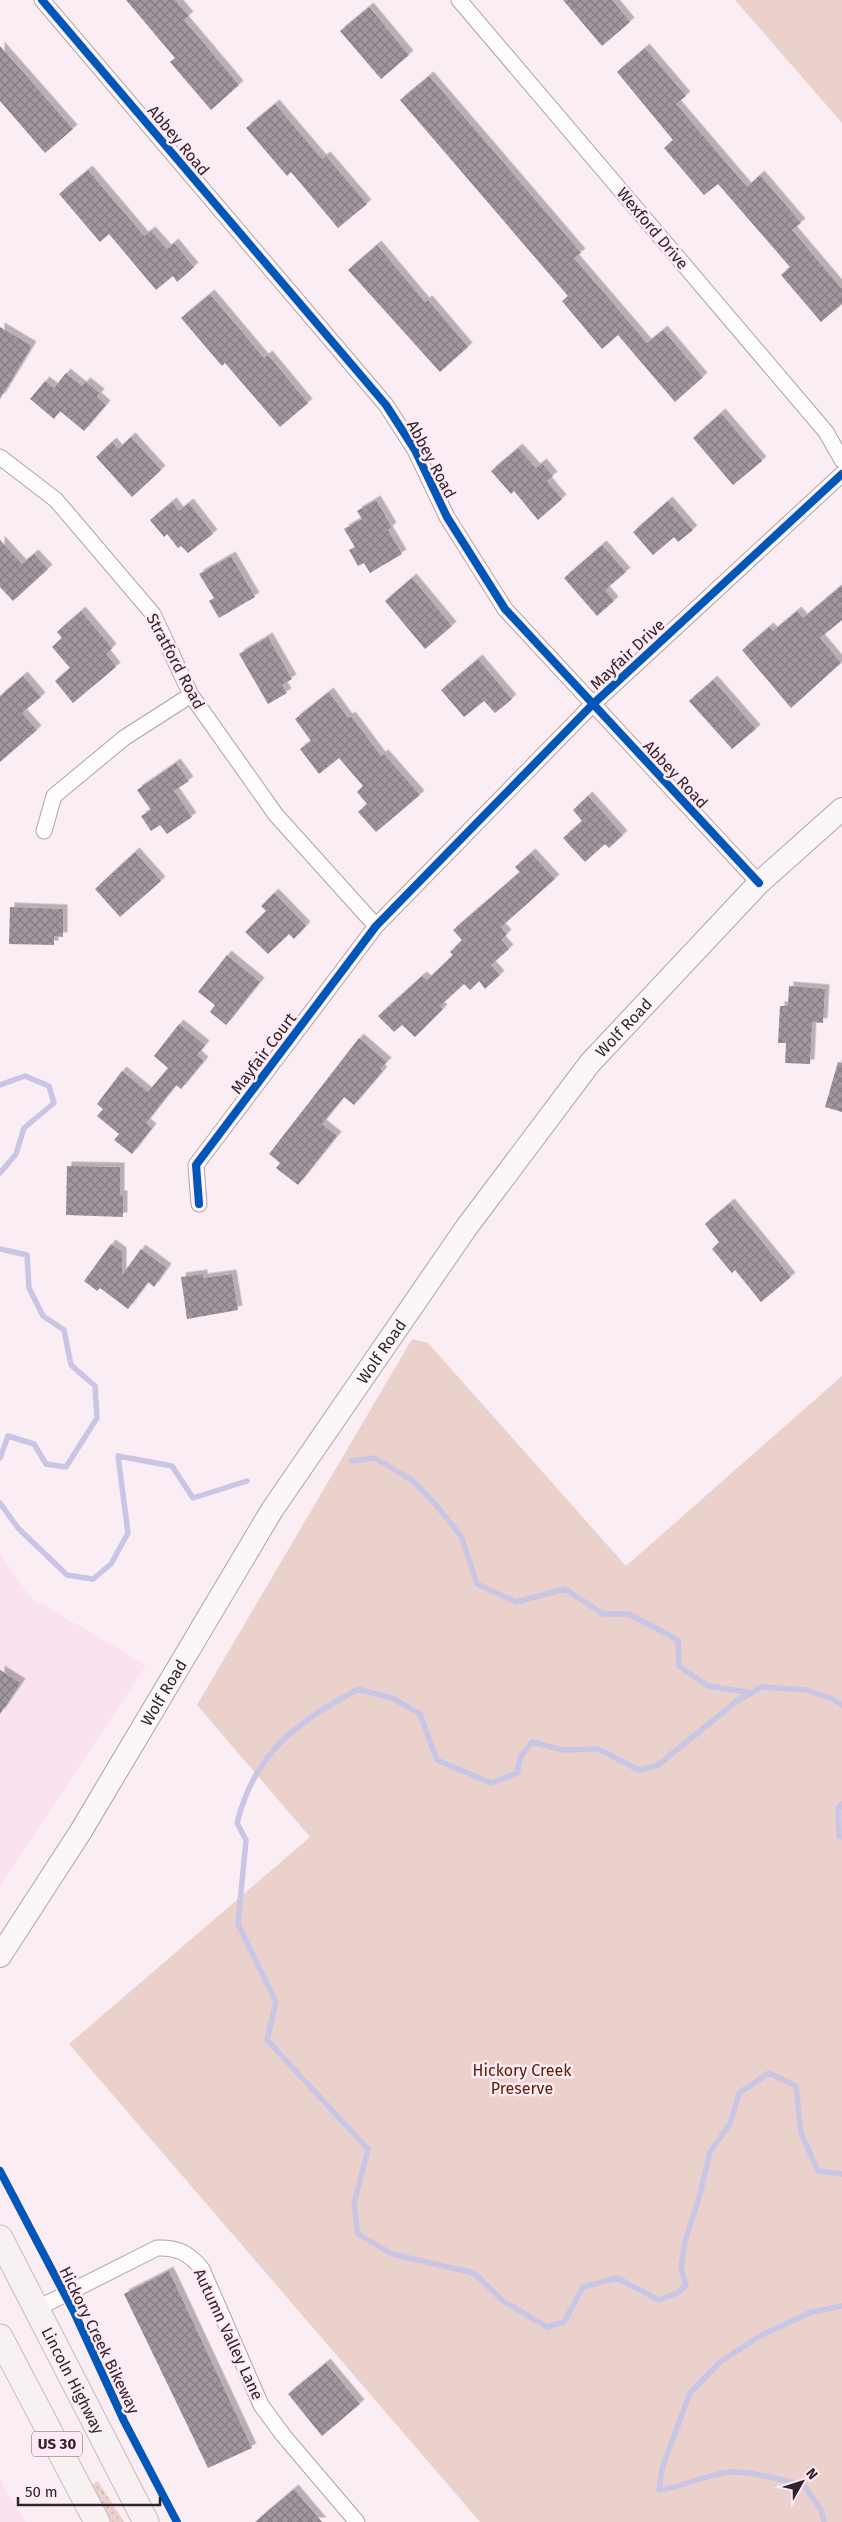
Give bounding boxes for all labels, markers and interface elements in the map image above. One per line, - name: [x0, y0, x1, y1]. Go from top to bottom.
- street label: Abbey Road: [144, 101, 213, 179]
- street label: Wexford Drive: [613, 184, 692, 273]
- street label: Abbey Road: [403, 417, 460, 502]
- street label: Stratford Road: [142, 610, 209, 712]
- street label: Mayfair Drive: [586, 615, 669, 694]
- street label: Abbey Road: [639, 736, 712, 812]
- street label: Wolf Road: [592, 994, 656, 1061]
- street label: Mayfair Court: [227, 1009, 300, 1098]
- street label: Wolf Road: [353, 1316, 410, 1387]
- street label: Wolf Road: [137, 1656, 191, 1729]
- park label: Hickory Creek Preserve: [473, 2061, 572, 2098]
- street label: Hickory Creek Bikeway: [56, 2263, 144, 2417]
- street label: Autumn Valley Lane: [190, 2266, 267, 2403]
- street label: Lincoln Highway: [37, 2324, 108, 2437]
- road number: US 30: [32, 2432, 82, 2456]
- north arrow: [777, 2457, 827, 2507]
- text: N: [802, 2465, 821, 2483]
- scale bar: [18, 2474, 160, 2506]
- text: 50 m: [25, 2483, 58, 2501]

